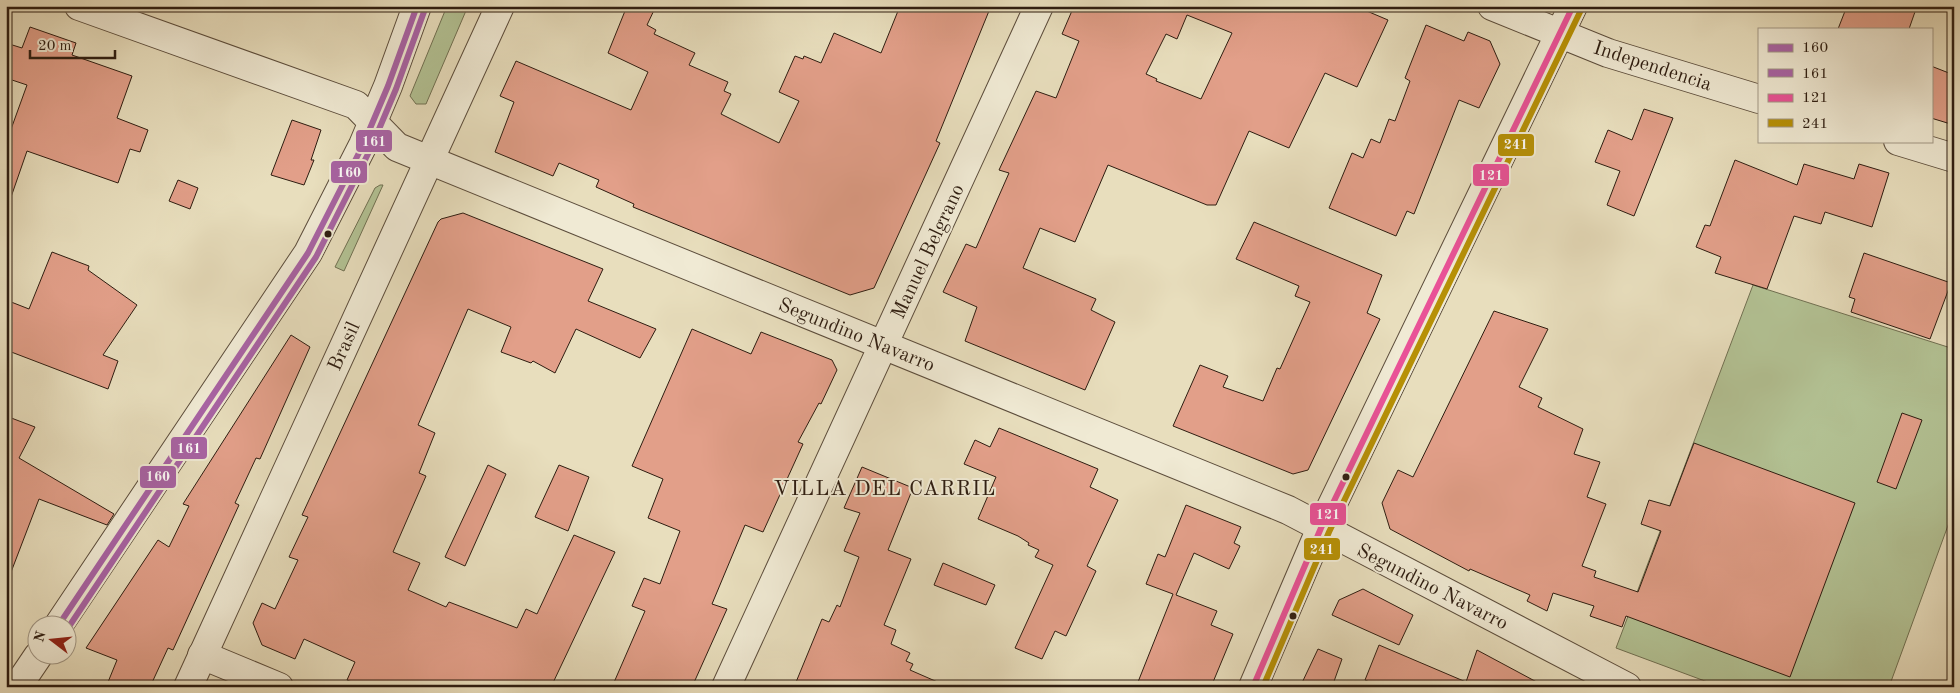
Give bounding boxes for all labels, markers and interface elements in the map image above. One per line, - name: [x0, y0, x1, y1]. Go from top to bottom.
- scale bar: [30, 28, 115, 60]
- legend: [1758, 28, 1932, 142]
- street label: Independencia: [1591, 38, 1714, 95]
- text: 20 m: [38, 39, 72, 54]
- text: 160: [1802, 41, 1828, 56]
- text: 161: [1802, 67, 1828, 82]
- text: 121: [1802, 91, 1828, 106]
- text: 241: [1802, 117, 1828, 132]
- line badge: 161: [355, 129, 393, 153]
- line badge: 241: [1497, 133, 1535, 157]
- text: 161: [362, 135, 386, 149]
- text: 241: [1504, 138, 1528, 152]
- line badge: 160: [330, 160, 368, 184]
- line badge: 121: [1472, 163, 1510, 187]
- text: 160: [337, 166, 361, 180]
- text: 121: [1479, 169, 1503, 183]
- street label: Manuel Belgrano: [889, 181, 969, 322]
- unlabelled marker: [323, 229, 333, 239]
- street label: Segundino Navarro: [775, 295, 937, 376]
- street label: Brasil: [325, 319, 364, 374]
- line badge: 161: [170, 436, 208, 460]
- text: 161: [177, 442, 201, 456]
- line badge: 160: [139, 465, 177, 489]
- text: 160: [146, 470, 170, 484]
- unlabelled marker: [1341, 472, 1351, 482]
- district label: VILLA DEL CARRIL: [774, 479, 996, 500]
- line badge: 121: [1309, 502, 1347, 526]
- text: 121: [1316, 508, 1340, 522]
- line badge: 241: [1303, 537, 1341, 561]
- street label: Segundino Navarro: [1353, 541, 1511, 635]
- text: 241: [1310, 543, 1334, 557]
- unlabelled marker: [1288, 611, 1298, 621]
- north arrow: [28, 616, 78, 666]
- text: N: [32, 629, 49, 644]

